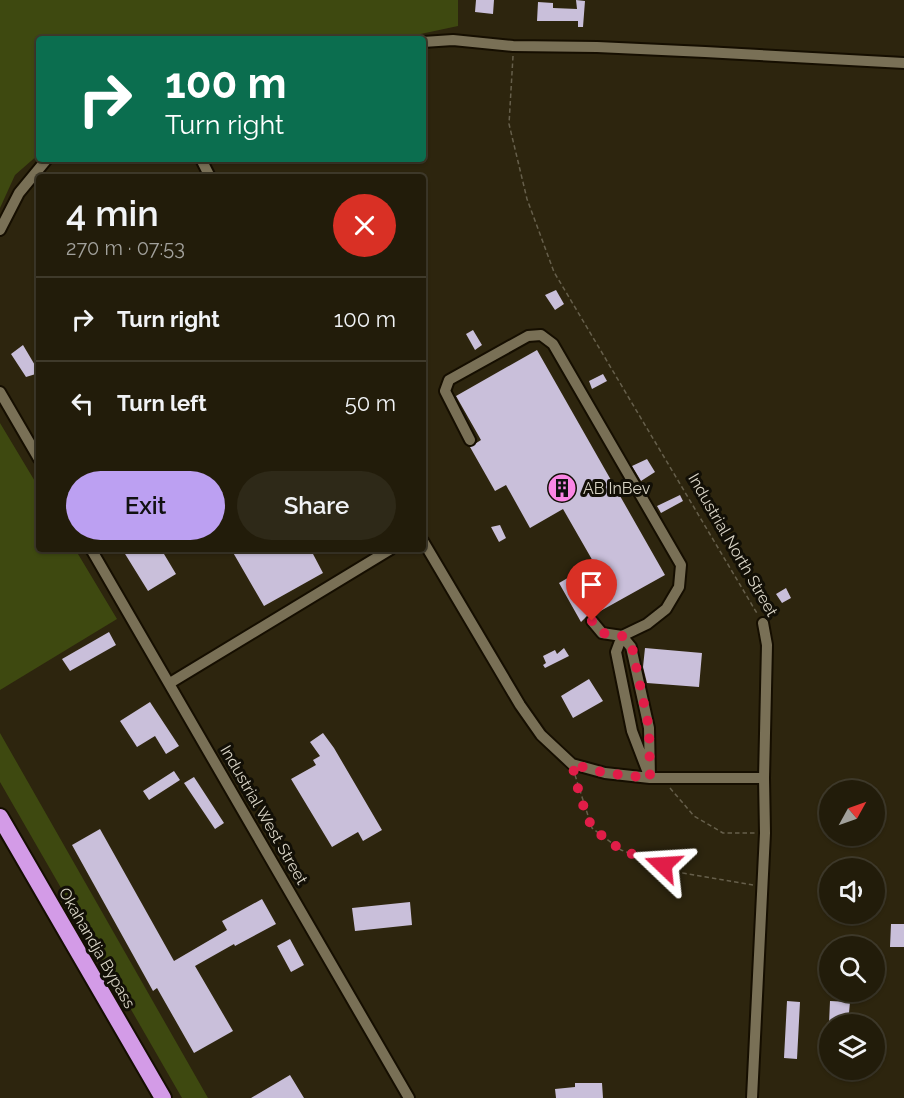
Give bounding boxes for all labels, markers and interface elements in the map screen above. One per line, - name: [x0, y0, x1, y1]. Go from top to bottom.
- text: 100 m: [165, 59, 287, 108]
- icon: right: [66, 60, 144, 138]
- text: Turn right: [165, 109, 284, 140]
- text: 4 min: [66, 192, 159, 234]
- button: close: [333, 194, 396, 257]
- text: 270 m · 07:53: [66, 236, 185, 260]
- icon: right: [66, 303, 99, 336]
- text: Turn right: [117, 306, 220, 332]
- text: 100 m: [334, 306, 396, 332]
- icon: left: [66, 387, 99, 420]
- text: Turn left: [117, 390, 207, 416]
- text: 50 m: [345, 390, 396, 416]
- street label: Industrial North Street: [684, 470, 782, 620]
- button: Exit: [66, 471, 225, 540]
- button: Share: [237, 471, 396, 540]
- building icon: AB InBev: [546, 472, 578, 504]
- place label: AB InBev: [583, 479, 651, 498]
- pin: [566, 559, 617, 621]
- icon: arrive: [575, 568, 608, 601]
- street label: Industrial West Street: [216, 742, 312, 889]
- north arrow: [819, 780, 885, 846]
- map controls: [819, 780, 885, 1080]
- position arrow: [631, 833, 695, 897]
- button: sound: [819, 858, 885, 924]
- street label: Okahandja Bypass: [55, 884, 139, 1012]
- button: search: [819, 936, 885, 1002]
- button: layers: [819, 1014, 885, 1080]

